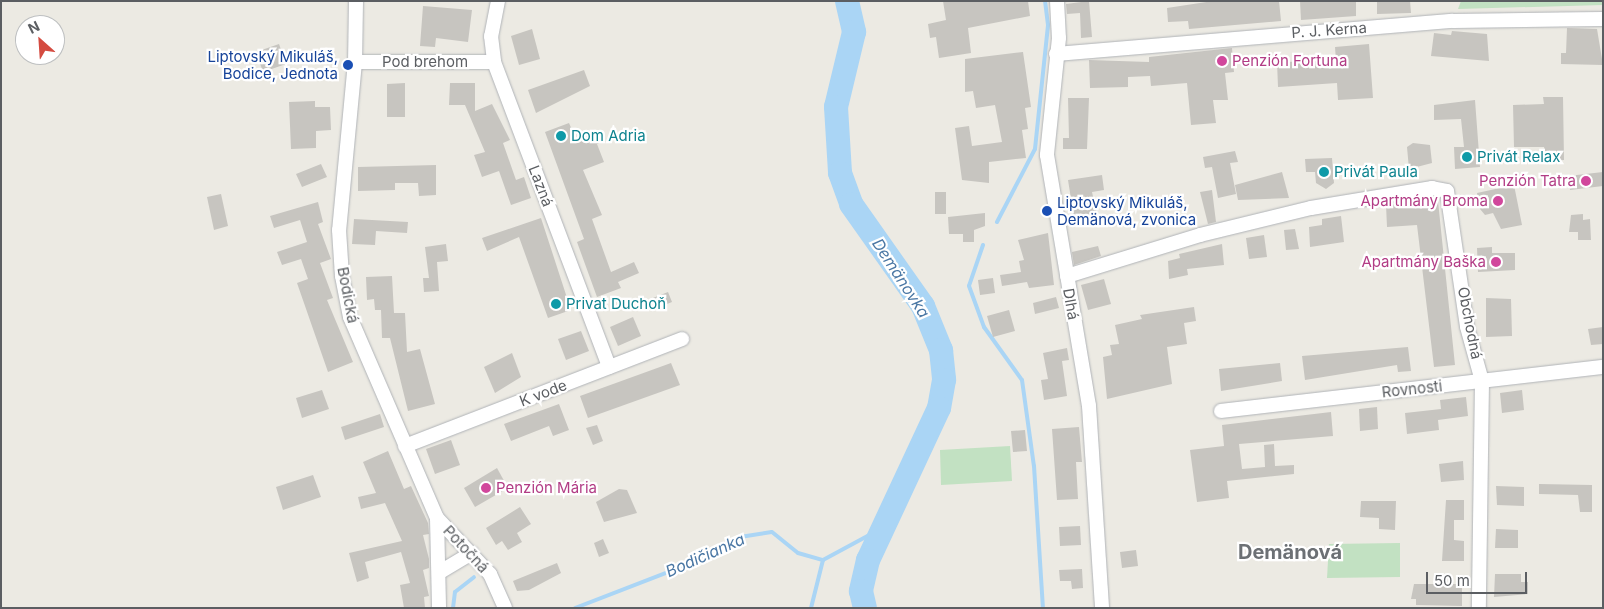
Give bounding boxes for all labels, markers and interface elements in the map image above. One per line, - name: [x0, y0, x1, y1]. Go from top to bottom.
- north arrow: [15, 15, 65, 65]
- text: N: [25, 17, 42, 37]
- street label: P. J. Kerna: [1291, 18, 1367, 42]
- place label: Liptovský Mikuláš, Bodice, Jednota: [207, 47, 338, 82]
- place label: Penzión Fortuna: [1232, 52, 1347, 70]
- street label: Pod brehom: [382, 53, 468, 71]
- marker: Penzión Fortuna: [1216, 55, 1228, 67]
- marker: Liptovský Mikuláš, Bodice, Jednota: [342, 59, 354, 71]
- place label: Dom Adria: [571, 127, 646, 145]
- marker: Dom Adria: [555, 130, 567, 142]
- place label: Privát Relax: [1477, 148, 1560, 166]
- marker: Privát Relax: [1461, 151, 1473, 163]
- street label: Lazná: [525, 163, 557, 209]
- place label: Privát Paula: [1334, 163, 1418, 181]
- marker: Privát Paula: [1318, 166, 1330, 178]
- place label: Penzión Tatra: [1479, 172, 1576, 190]
- marker: Penzión Tatra: [1580, 175, 1592, 187]
- place label: Apartmány Broma: [1360, 192, 1488, 210]
- place label: Liptovský Mikuláš, Demänová, zvonica: [1057, 193, 1196, 228]
- marker: Apartmány Broma: [1492, 195, 1504, 207]
- marker: Liptovský Mikuláš, Demänová, zvonica: [1041, 205, 1053, 217]
- water label: Demänovka: [868, 235, 934, 321]
- place label: Apartmány Baška: [1361, 253, 1486, 271]
- marker: Apartmány Baška: [1490, 256, 1502, 268]
- street label: Bodická: [334, 265, 362, 325]
- street label: Obchodná: [1454, 285, 1486, 361]
- street label: Dlhá: [1059, 287, 1083, 321]
- place label: Privat Duchoň: [566, 295, 666, 313]
- marker: Privat Duchoň: [550, 298, 562, 310]
- street label: K vode: [517, 376, 569, 410]
- street label: Rovnosti: [1381, 377, 1443, 401]
- place label: Penzión Mária: [496, 479, 597, 497]
- marker: Penzión Mária: [480, 482, 492, 494]
- street label: Potočná: [440, 522, 492, 576]
- water label: Bodičianka: [663, 529, 747, 581]
- district label: Demänová: [1238, 540, 1342, 564]
- scale bar: [1429, 562, 1530, 594]
- text: 50 m: [1434, 571, 1470, 590]

